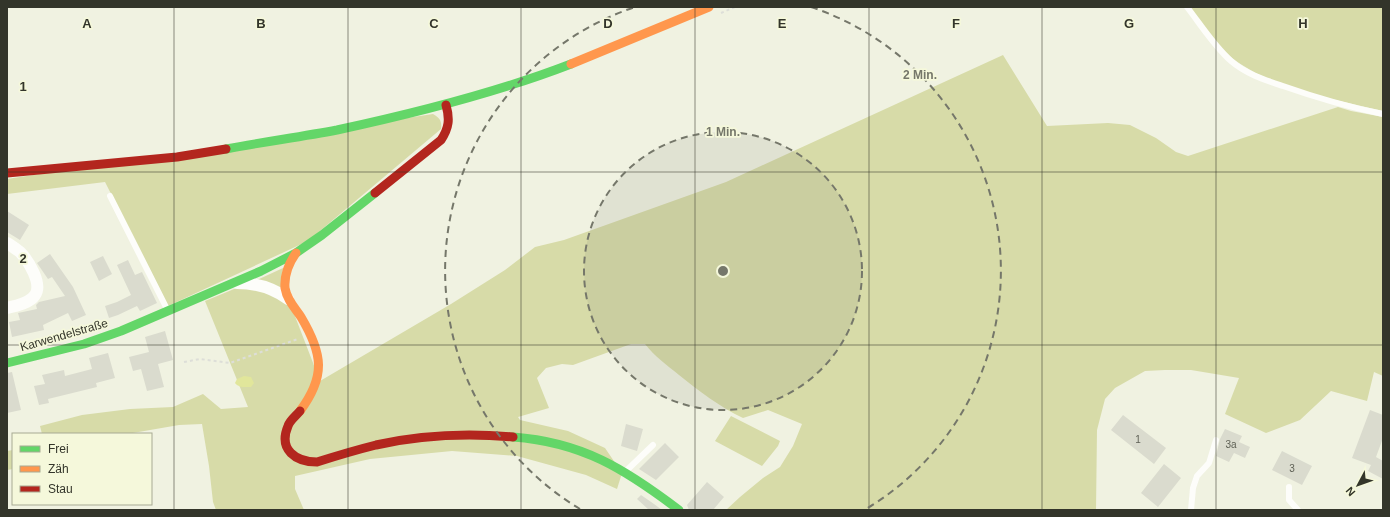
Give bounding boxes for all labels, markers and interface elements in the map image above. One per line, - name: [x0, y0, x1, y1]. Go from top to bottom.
- text: A: [82, 16, 92, 31]
- text: B: [256, 16, 266, 31]
- text: C: [429, 16, 439, 31]
- text: D: [603, 16, 613, 31]
- text: E: [778, 16, 787, 31]
- text: F: [952, 16, 960, 31]
- text: G: [1124, 16, 1134, 31]
- text: H: [1298, 16, 1308, 31]
- text: 2 Min.: [903, 68, 937, 82]
- text: 1: [19, 79, 27, 94]
- text: 1 Min.: [706, 125, 740, 139]
- text: 2: [19, 251, 27, 266]
- centre of rings: [716, 264, 730, 278]
- street label: Karwendelstraße: [18, 316, 110, 354]
- legend: [12, 433, 152, 505]
- house number: 1: [1135, 434, 1141, 445]
- house number: 3a: [1225, 439, 1237, 450]
- text: Frei: [48, 442, 69, 456]
- text: Zäh: [48, 462, 69, 476]
- house number: 3: [1289, 463, 1295, 474]
- north arrow: [1338, 465, 1378, 505]
- text: Stau: [48, 482, 73, 496]
- text: N: [1343, 485, 1358, 498]

